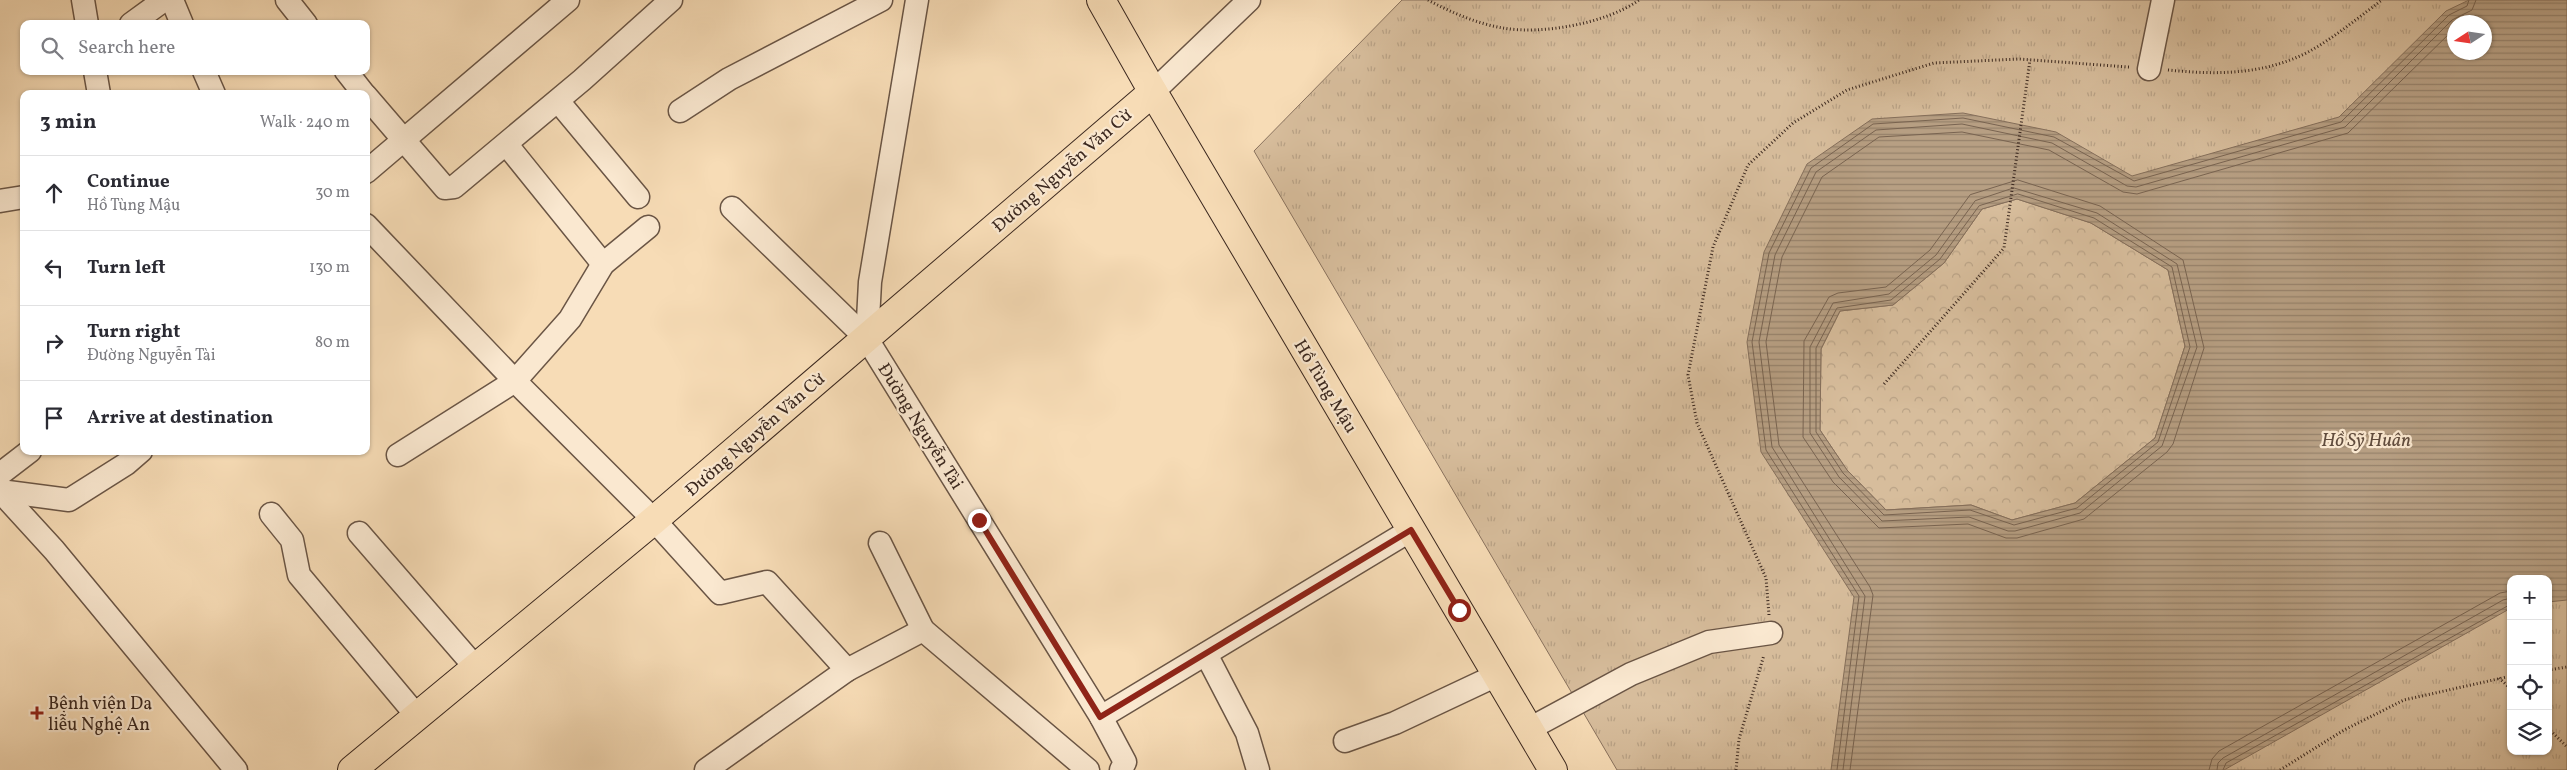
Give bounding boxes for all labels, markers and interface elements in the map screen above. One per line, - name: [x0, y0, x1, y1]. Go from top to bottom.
- north arrow: [2447, 15, 2492, 60]
- search box: [20, 20, 370, 75]
- icon: search: [38, 34, 66, 62]
- text: Search here: [78, 35, 175, 61]
- street label: Đường Nguyễn Văn Cừ: [987, 103, 1139, 239]
- text: 3 min: [40, 108, 96, 137]
- text: Walk · 240 m: [260, 112, 350, 134]
- text: Continue: [87, 169, 170, 195]
- icon: ahead: [40, 179, 68, 207]
- text: 30 m: [315, 182, 350, 204]
- text: Hồ Tùng Mậu: [87, 195, 180, 217]
- icon: left: [40, 254, 68, 282]
- text: Turn left: [87, 255, 166, 281]
- text: 130 m: [309, 257, 350, 279]
- text: Turn right: [87, 319, 180, 345]
- icon: right: [40, 329, 68, 357]
- text: 80 m: [315, 332, 350, 354]
- street label: Hồ Tùng Mậu: [1287, 335, 1362, 438]
- text: Đường Nguyễn Tài: [87, 345, 216, 367]
- street label: Đường Nguyễn Tài: [871, 359, 969, 495]
- street label: Đường Nguyễn Văn Cừ: [680, 367, 832, 503]
- icon: arrive: [40, 404, 68, 432]
- text: Arrive at destination: [87, 405, 273, 431]
- water label: Hồ Sỹ Huân: [2321, 428, 2411, 454]
- route end: [968, 509, 991, 532]
- map controls: [2507, 575, 2552, 755]
- button: +: [2507, 575, 2552, 620]
- route start: [1448, 599, 1471, 622]
- button: −: [2507, 620, 2552, 665]
- button: locate: [2507, 665, 2552, 710]
- place label: Bệnh viện Da liễu Nghệ An: [48, 692, 152, 738]
- marker: Bệnh viện Da liễu Nghệ An: [30, 706, 44, 720]
- button: layers: [2507, 710, 2552, 755]

